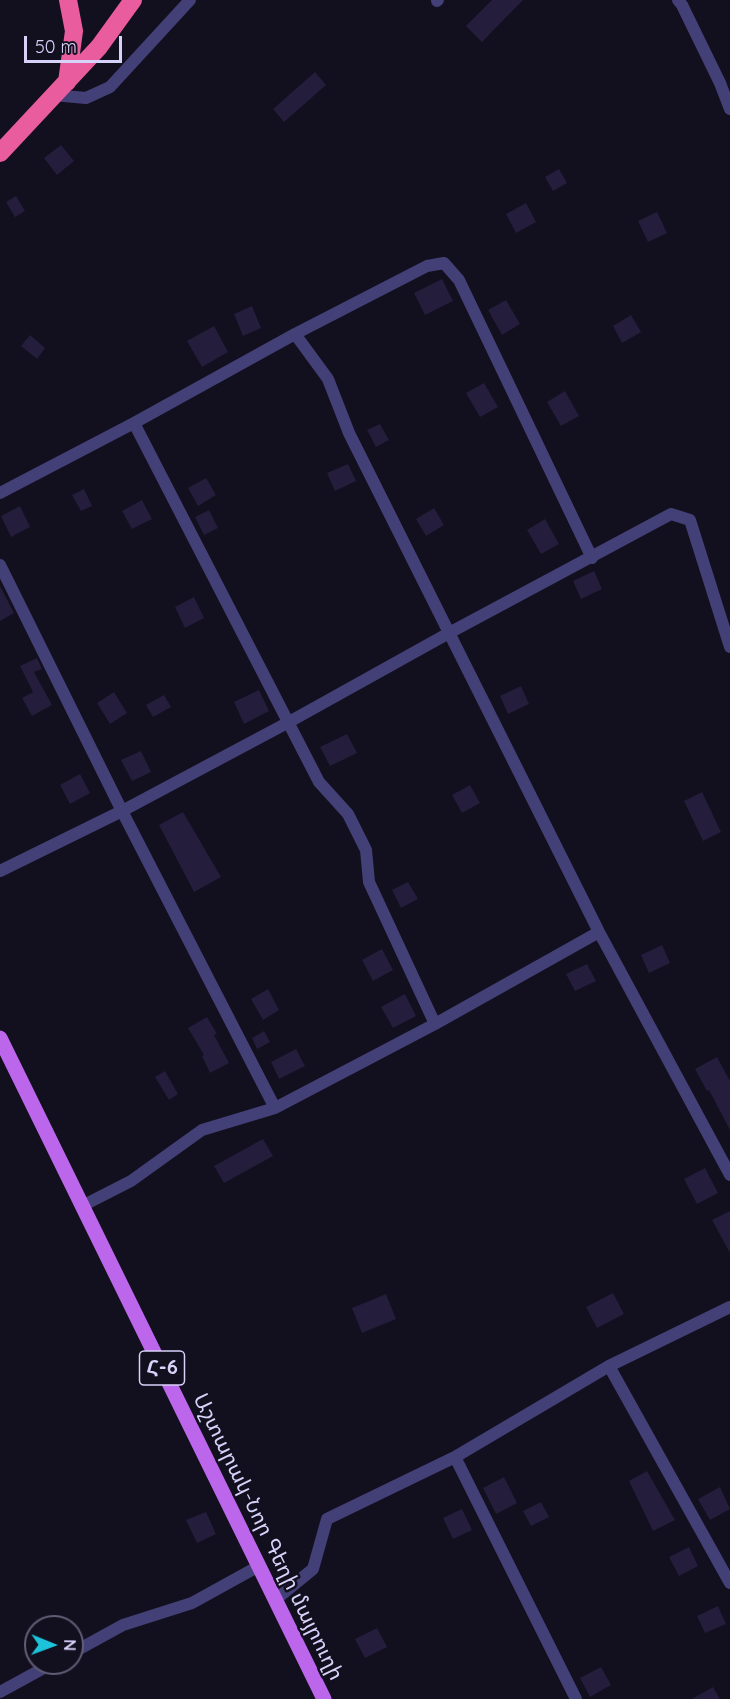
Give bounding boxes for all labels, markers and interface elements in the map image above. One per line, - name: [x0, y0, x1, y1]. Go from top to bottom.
- scale bar: [27, 24, 124, 62]
- text: 50 m: [35, 35, 77, 58]
- road number: Հ-6: [140, 1351, 184, 1385]
- street label: Աշտարակ-Նոր Գեղի մայրուղի: [187, 1390, 349, 1684]
- north arrow: [24, 1615, 84, 1675]
- text: N: [60, 1639, 80, 1651]

